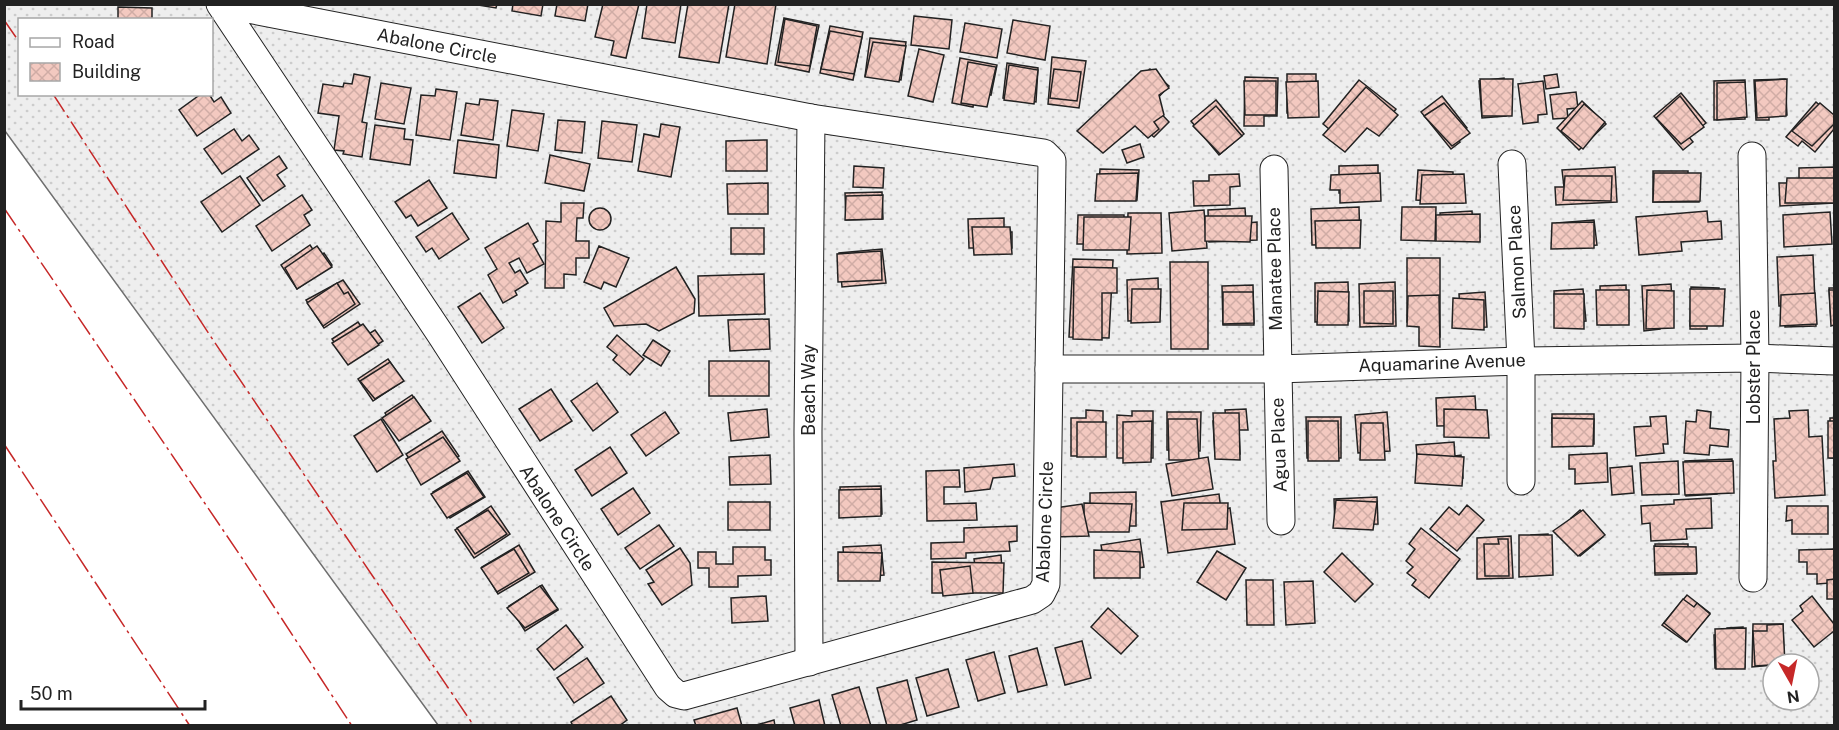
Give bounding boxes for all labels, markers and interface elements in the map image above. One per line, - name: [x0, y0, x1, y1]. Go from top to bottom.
- legend: [18, 18, 213, 96]
- street label: Abalone Circle: [375, 24, 499, 67]
- text: Road: [72, 31, 115, 52]
- text: Building: [72, 61, 141, 82]
- street label: Salmon Place: [1503, 204, 1530, 320]
- street label: Manatee Place: [1263, 207, 1286, 331]
- street label: Lobster Place: [1743, 310, 1764, 424]
- street label: Beach Way: [798, 344, 819, 436]
- street label: Aquamarine Avenue: [1358, 349, 1526, 376]
- street label: Agua Place: [1266, 397, 1291, 493]
- street label: Abalone Circle: [515, 461, 599, 575]
- street label: Abalone Circle: [1032, 461, 1057, 583]
- north arrow: [1761, 652, 1821, 712]
- scale bar: [21, 673, 206, 711]
- text: 50 m: [30, 683, 73, 704]
- text: N: [1786, 686, 1801, 707]

